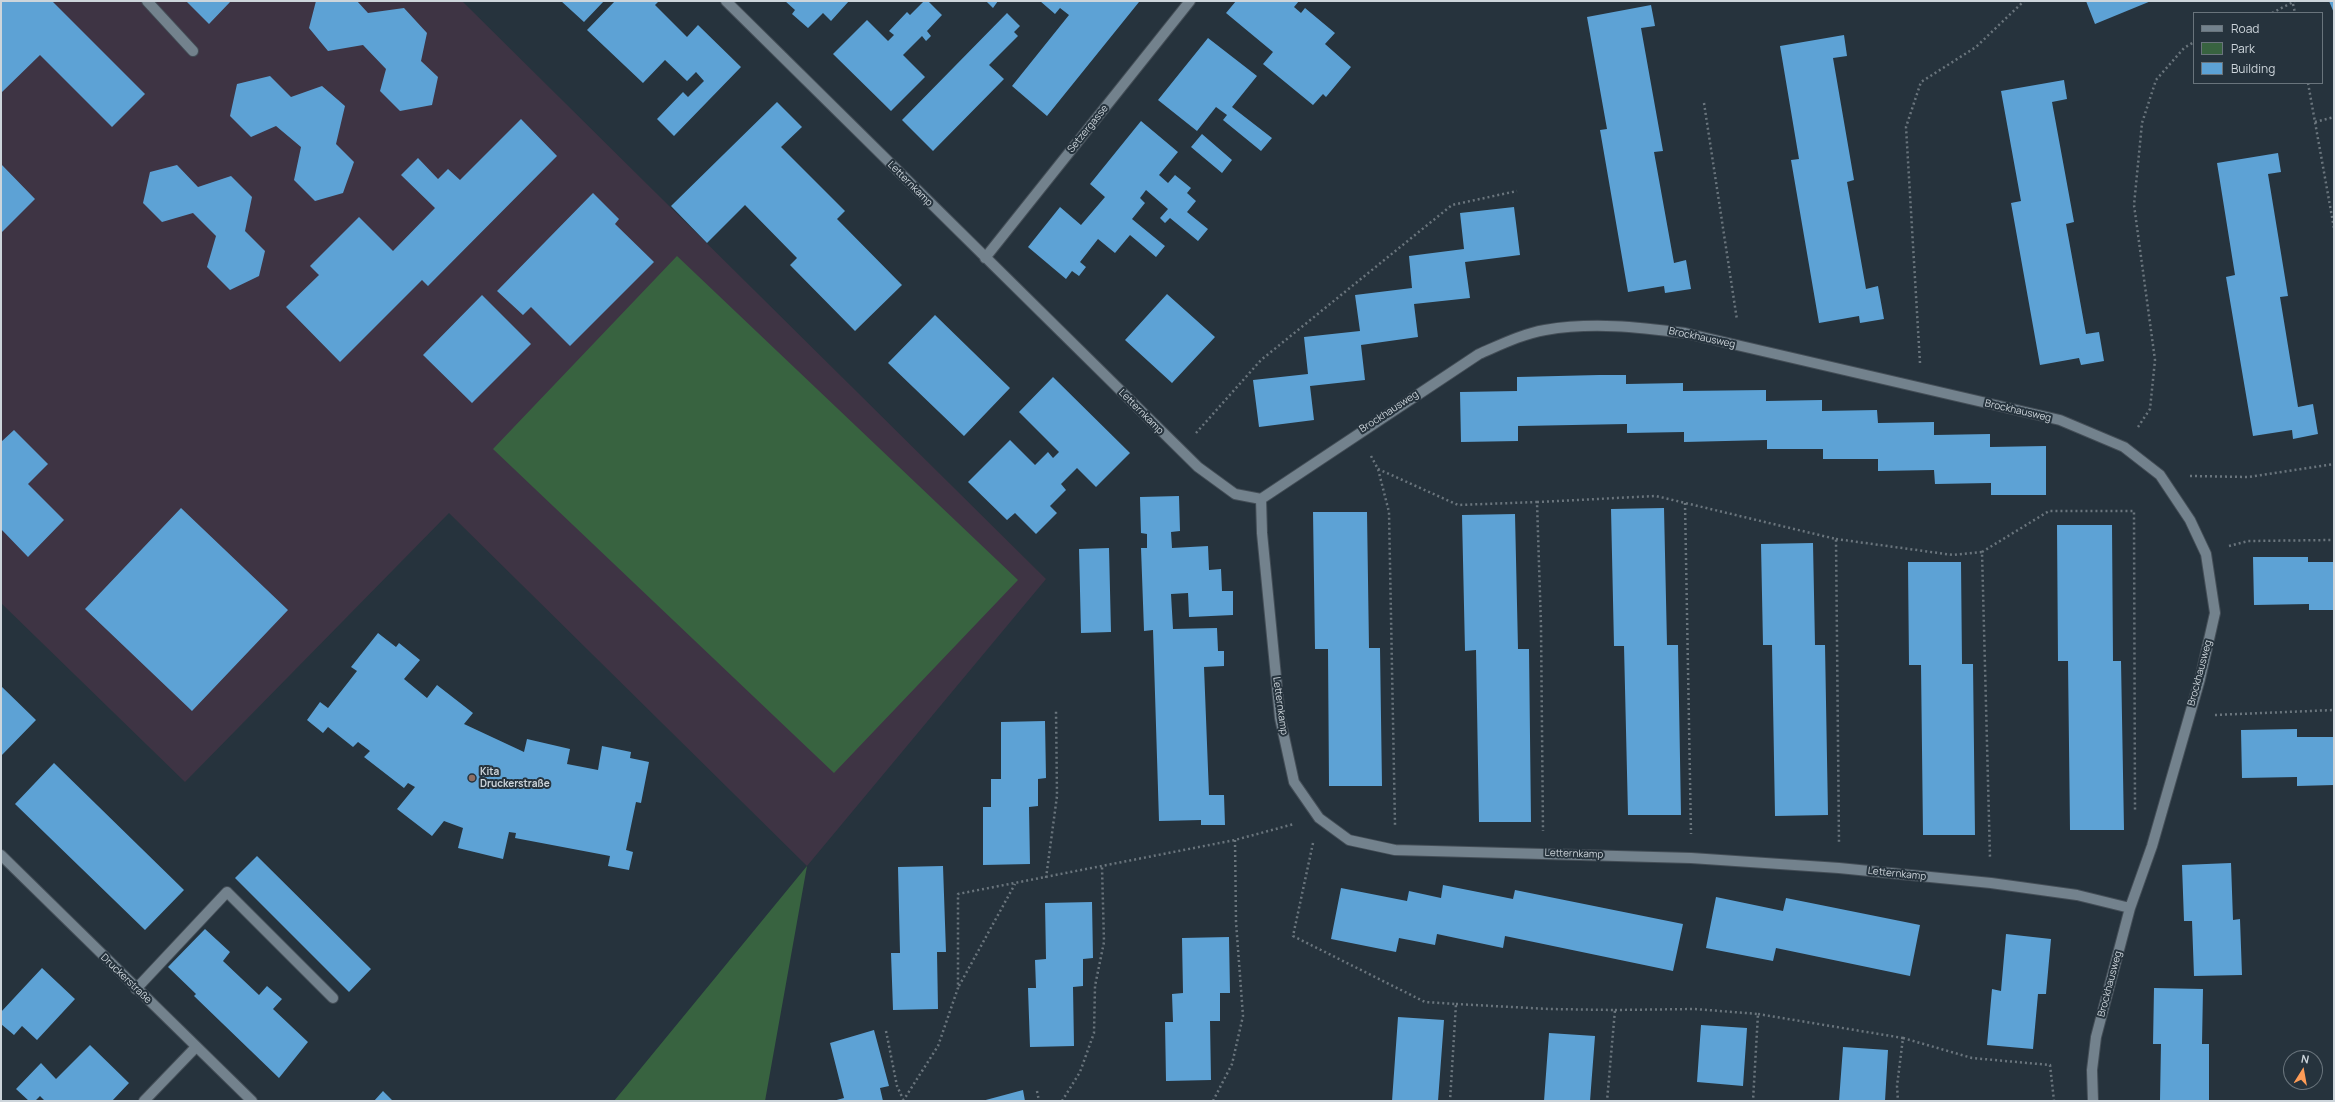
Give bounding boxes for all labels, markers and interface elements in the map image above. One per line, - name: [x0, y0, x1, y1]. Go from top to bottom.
- legend: [2193, 12, 2323, 84]
- text: Road: [2231, 20, 2259, 37]
- text: Park: [2231, 40, 2255, 57]
- text: Building: [2231, 60, 2275, 77]
- street label: Setzergasse: [1065, 103, 1111, 155]
- street label: Letternkamp: [885, 159, 935, 209]
- street label: Brockhausweg: [1668, 325, 1736, 351]
- street label: Letternkamp: [1116, 387, 1166, 437]
- street label: Brockhausweg: [1357, 389, 1421, 435]
- street label: Brockhausweg: [1984, 398, 2052, 424]
- street label: Brockhausweg: [2185, 639, 2215, 707]
- street label: Letternkamp: [1270, 676, 1290, 736]
- place label: Kita Druckerstraße: [480, 766, 550, 790]
- marker: Kita Druckerstraße: [467, 773, 477, 783]
- street label: Letternkamp: [1544, 847, 1604, 861]
- street label: Letternkamp: [1867, 865, 1927, 883]
- street label: Brockhausweg: [2095, 950, 2125, 1018]
- street label: Druckerstraße: [98, 952, 154, 1006]
- north arrow: [2283, 1050, 2323, 1090]
- text: N: [2300, 1051, 2311, 1067]

